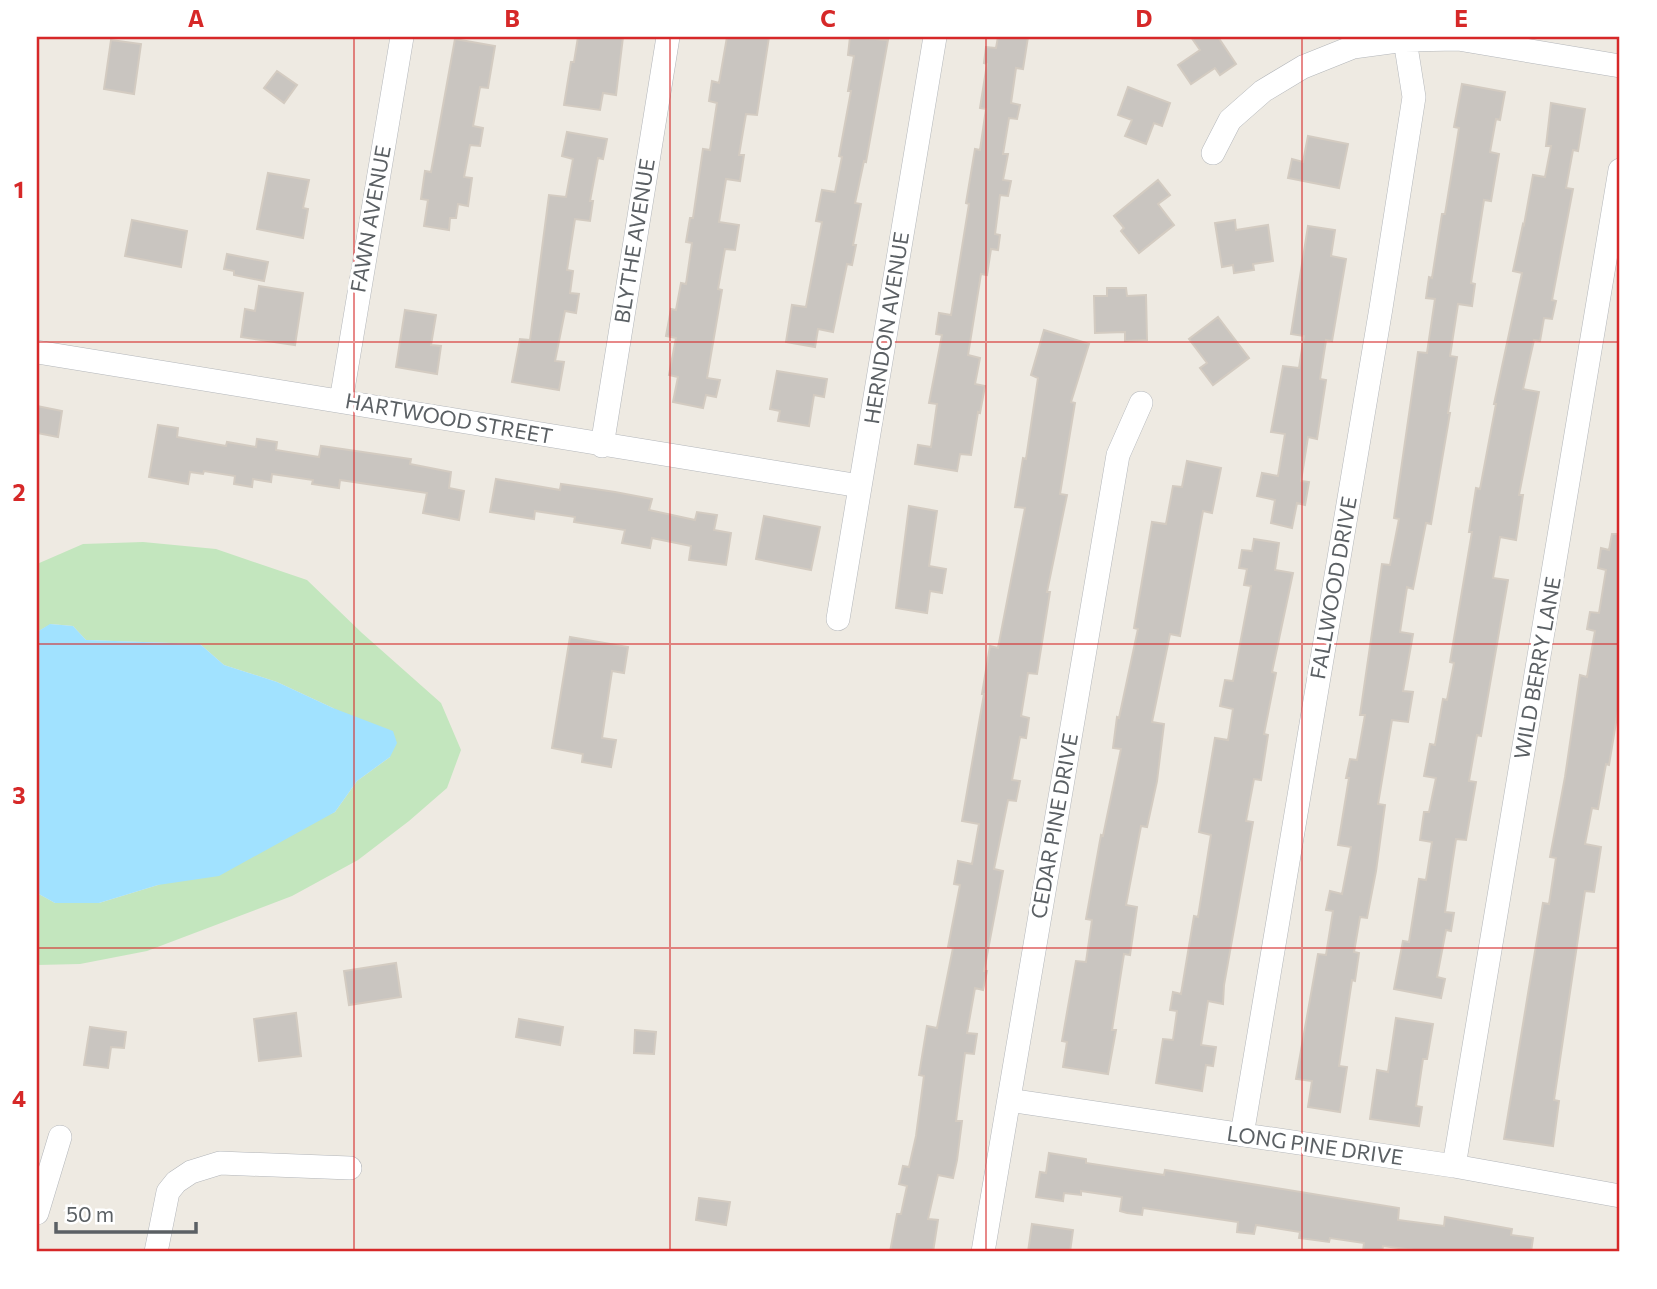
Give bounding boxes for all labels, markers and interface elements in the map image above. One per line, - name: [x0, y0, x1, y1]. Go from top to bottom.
- text: A: [188, 4, 205, 32]
- text: B: [504, 4, 520, 32]
- text: C: [820, 4, 836, 32]
- text: D: [1136, 4, 1153, 32]
- text: E: [1454, 4, 1468, 32]
- street label: FAWN AVENUE: [344, 143, 395, 294]
- street label: BLYTHE AVENUE: [608, 157, 659, 325]
- text: 1: [14, 175, 24, 203]
- street label: HERNDON AVENUE: [858, 230, 913, 426]
- street label: HARTWOOD STREET: [344, 387, 555, 448]
- text: 2: [12, 478, 26, 506]
- street label: FALLWOOD DRIVE: [1304, 494, 1361, 681]
- street label: WILD BERRY LANE: [1508, 575, 1565, 761]
- street label: CEDAR PINE DRIVE: [1025, 731, 1082, 920]
- text: 3: [12, 781, 26, 809]
- text: 4: [12, 1084, 26, 1112]
- street label: LONG PINE DRIVE: [1225, 1120, 1405, 1169]
- scale bar: [56, 1191, 196, 1235]
- text: 50 m: [66, 1201, 114, 1226]

